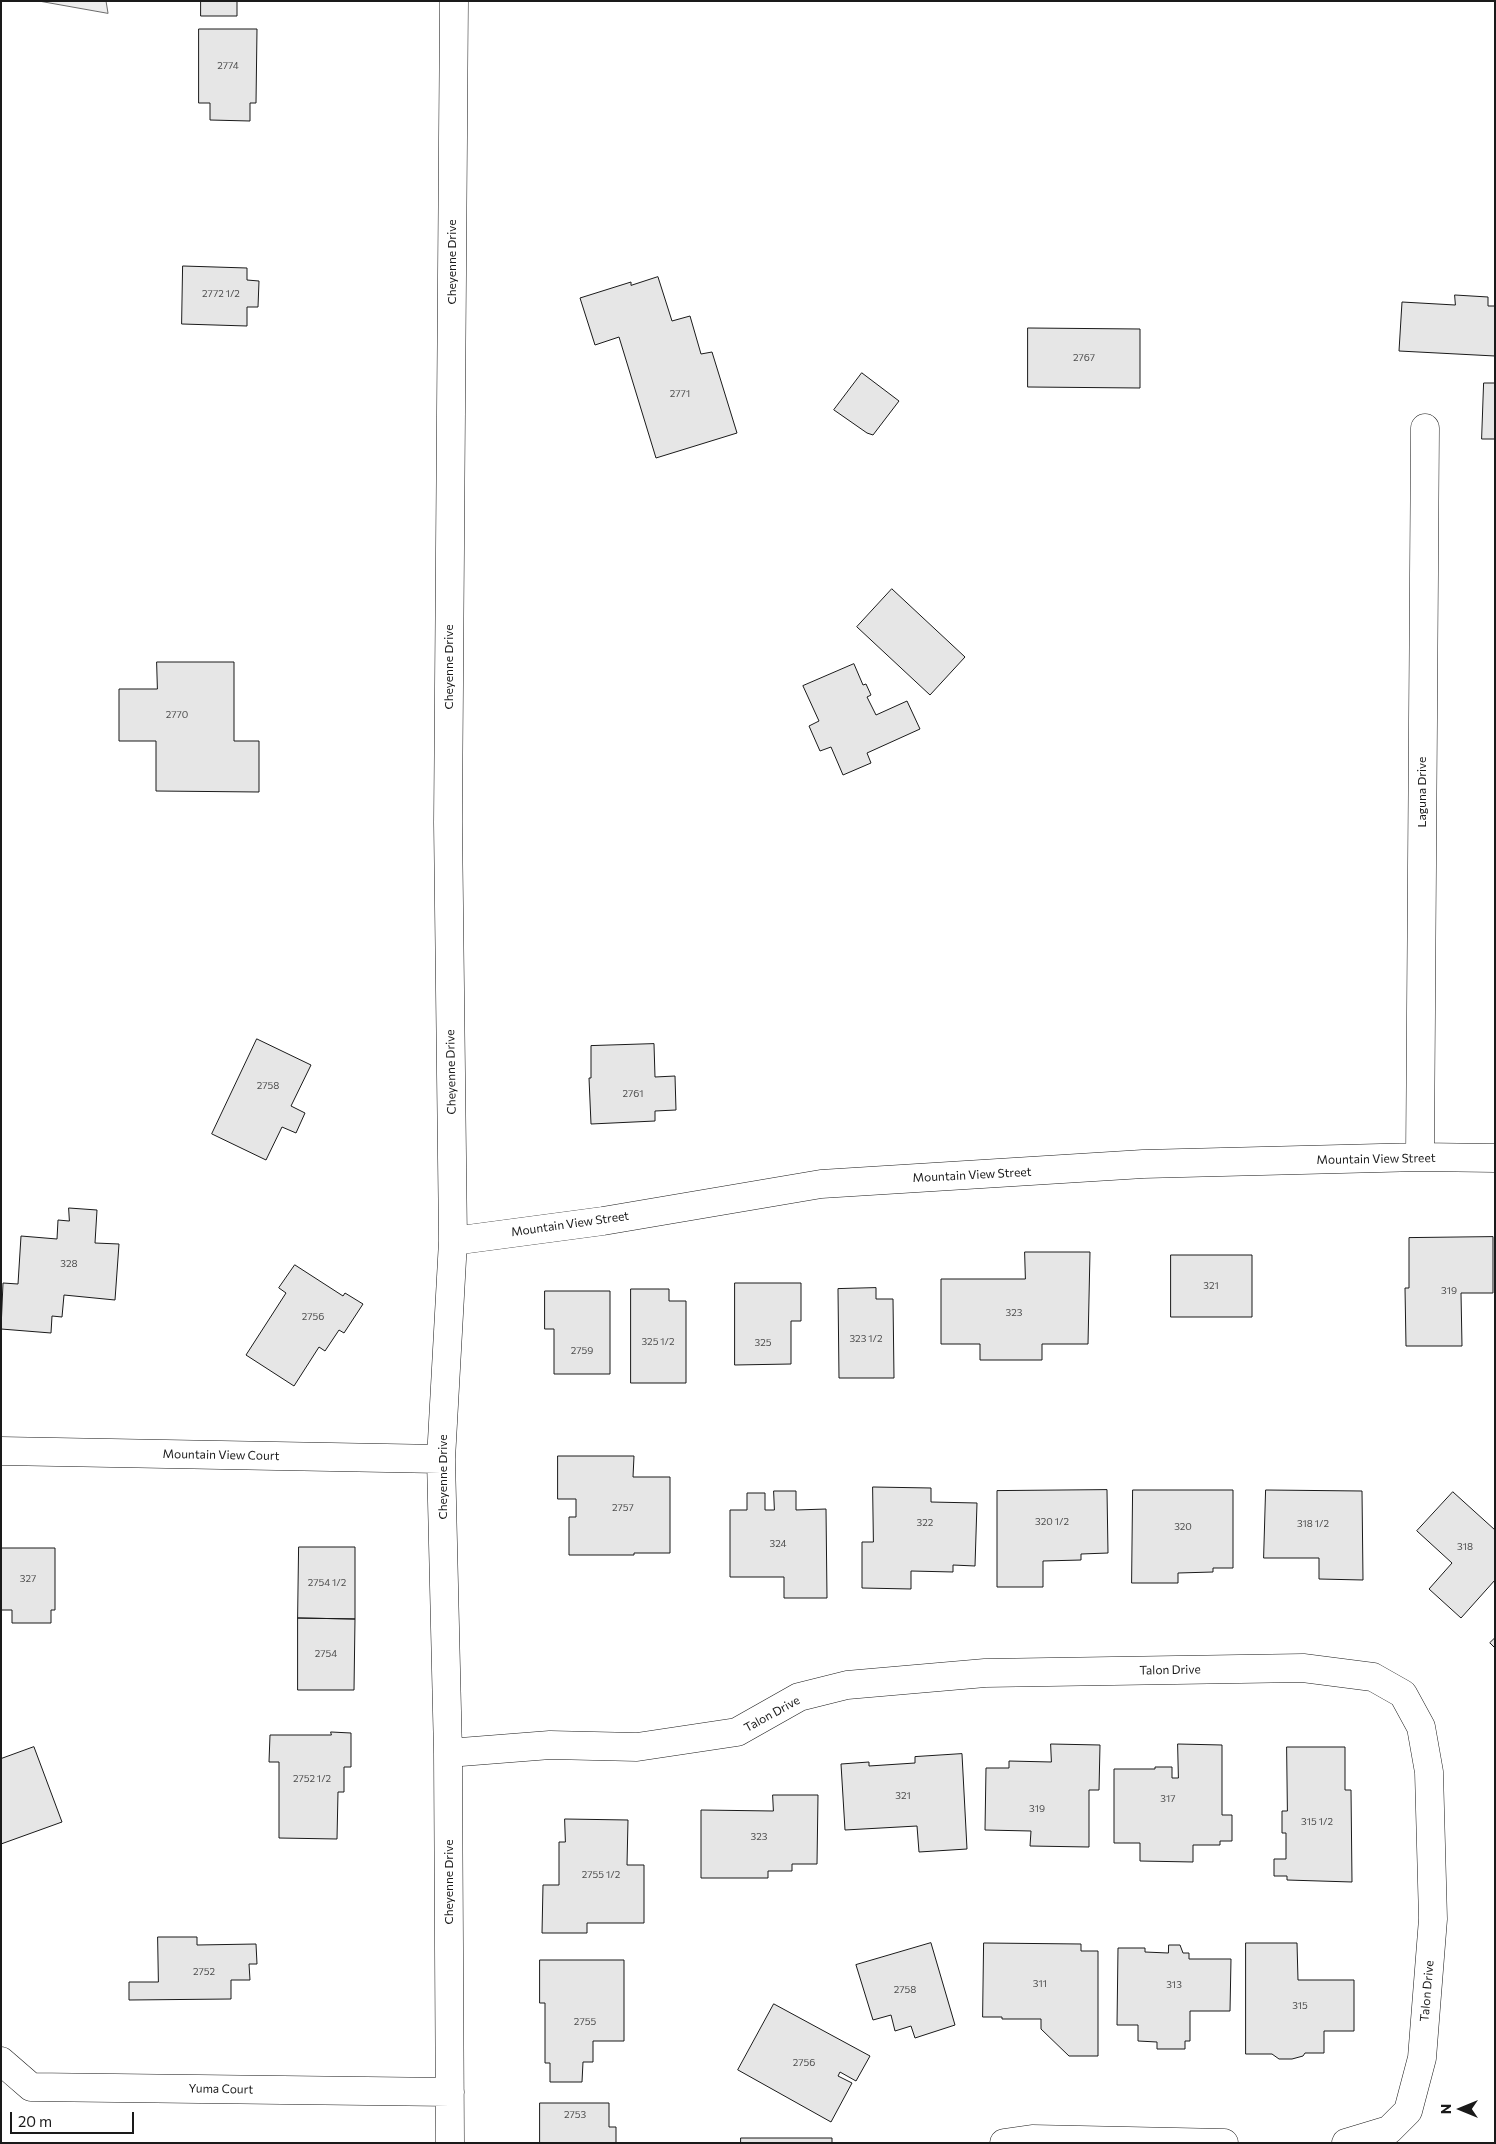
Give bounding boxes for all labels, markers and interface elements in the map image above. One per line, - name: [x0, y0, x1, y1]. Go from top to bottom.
- house number: 2774: [217, 60, 239, 72]
- street label: Cheyenne Drive: [445, 220, 459, 304]
- house number: 2772 1/2: [202, 288, 240, 300]
- house number: 2767: [1073, 352, 1095, 364]
- house number: 2771: [670, 388, 690, 400]
- street label: Cheyenne Drive: [442, 625, 456, 709]
- house number: 2770: [166, 709, 188, 721]
- street label: Laguna Drive: [1415, 757, 1429, 827]
- street label: Cheyenne Drive: [443, 1029, 459, 1115]
- house number: 2758: [257, 1080, 279, 1092]
- house number: 2761: [622, 1088, 644, 1100]
- street label: Mountain View Street: [1316, 1151, 1436, 1167]
- street label: Mountain View Street: [912, 1165, 1032, 1185]
- street label: Mountain View Street: [510, 1209, 630, 1239]
- house number: 328: [60, 1258, 78, 1270]
- house number: 321: [1203, 1280, 1219, 1292]
- house number: 319: [1441, 1285, 1457, 1297]
- house number: 323: [1006, 1307, 1022, 1319]
- house number: 2756: [302, 1311, 324, 1323]
- house number: 323 1/2: [849, 1333, 883, 1345]
- house number: 325 1/2: [641, 1336, 675, 1348]
- house number: 325: [755, 1337, 771, 1349]
- house number: 2759: [571, 1345, 593, 1357]
- street label: Cheyenne Drive: [436, 1435, 450, 1519]
- street label: Mountain View Court: [162, 1447, 280, 1463]
- house number: 2757: [612, 1502, 634, 1514]
- house number: 320 1/2: [1035, 1516, 1069, 1528]
- house number: 322: [917, 1517, 933, 1529]
- house number: 318 1/2: [1297, 1518, 1329, 1530]
- house number: 320: [1174, 1521, 1192, 1533]
- house number: 324: [769, 1538, 787, 1550]
- house number: 318: [1457, 1541, 1473, 1553]
- house number: 327: [20, 1573, 36, 1585]
- house number: 2754 1/2: [308, 1577, 346, 1589]
- house number: 2754: [315, 1648, 337, 1660]
- street label: Talon Drive: [1139, 1662, 1201, 1678]
- street label: Talon Drive: [742, 1693, 802, 1735]
- house number: 2752 1/2: [293, 1773, 331, 1785]
- house number: 321: [895, 1790, 911, 1802]
- house number: 317: [1160, 1793, 1176, 1805]
- house number: 319: [1029, 1803, 1045, 1815]
- house number: 315 1/2: [1301, 1816, 1333, 1828]
- house number: 323: [751, 1831, 767, 1843]
- street label: Cheyenne Drive: [442, 1840, 456, 1924]
- house number: 2755 1/2: [582, 1869, 620, 1881]
- street label: Talon Drive: [1417, 1960, 1437, 2022]
- house number: 2752: [193, 1966, 215, 1978]
- house number: 311: [1033, 1978, 1047, 1990]
- house number: 313: [1166, 1979, 1182, 1991]
- house number: 2758: [894, 1984, 916, 1996]
- house number: 315: [1292, 2000, 1308, 2012]
- house number: 2755: [574, 2016, 596, 2028]
- house number: 2756: [793, 2057, 815, 2069]
- street label: Yuma Court: [189, 2081, 253, 2097]
- north arrow: [1436, 2084, 1486, 2134]
- scale bar: [12, 2102, 136, 2134]
- text: N: [1437, 2104, 1454, 2114]
- house number: 2753: [564, 2109, 586, 2121]
- text: 20 m: [18, 2112, 52, 2130]

